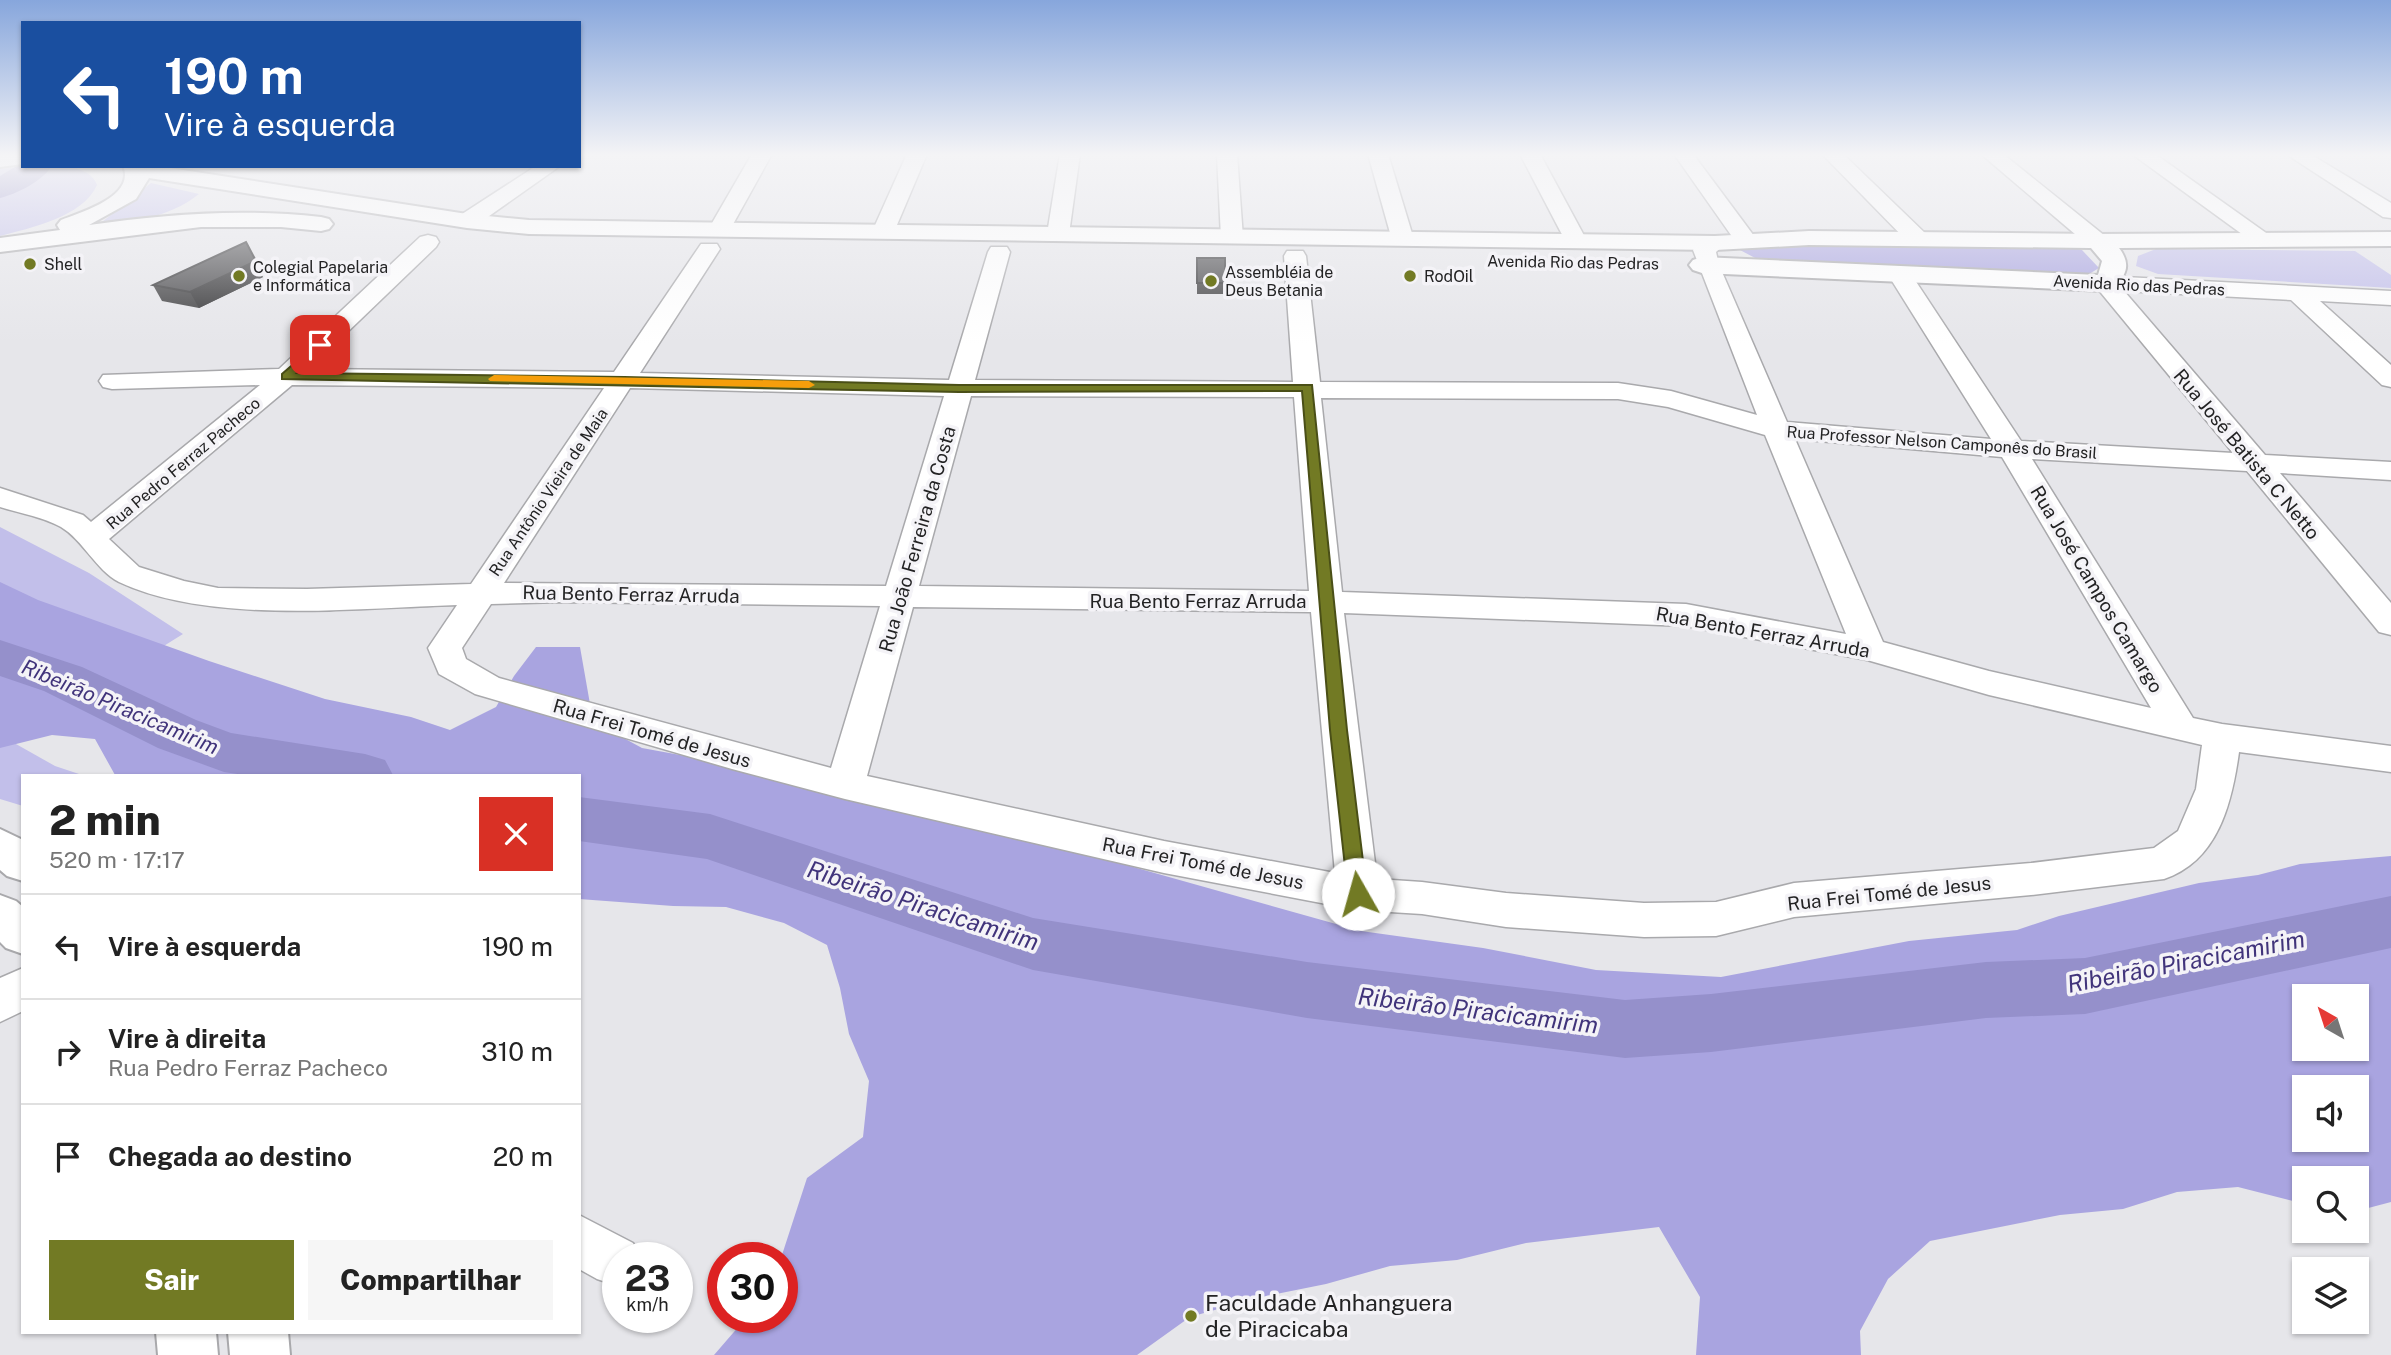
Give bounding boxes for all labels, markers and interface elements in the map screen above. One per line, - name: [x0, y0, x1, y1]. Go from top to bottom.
- text: 190 m: [164, 47, 304, 105]
- icon: left: [49, 49, 140, 140]
- text: Vire à esquerda: [164, 106, 396, 143]
- street label: Avenida Rio das Pedras: [1487, 252, 1659, 273]
- place label: Shell: [44, 255, 83, 274]
- marker: Shell: [22, 256, 38, 272]
- place label: Colegial Papelaria e Informática: [253, 258, 388, 295]
- place label: Assembléia de Deus Betania: [1225, 263, 1333, 300]
- place label: RodOil: [1424, 267, 1474, 286]
- marker: Colegial Papelaria e Informática: [231, 268, 247, 284]
- marker: RodOil: [1402, 268, 1418, 284]
- street label: Avenida Rio das Pedras: [2053, 272, 2225, 299]
- marker: Assembléia de Deus Betania: [1203, 273, 1219, 289]
- pin: [290, 315, 350, 375]
- icon: arrive: [301, 326, 339, 364]
- street label: Rua José Batista C Netto: [2169, 365, 2325, 543]
- street label: Rua Pedro Ferraz Pacheco: [103, 393, 264, 533]
- street label: Rua Antônio Vieira de Maia: [485, 405, 612, 580]
- street label: Rua Professor Nelson Camponês do Brasil: [1786, 422, 2098, 463]
- street label: Rua João Ferreira da Costa: [874, 423, 960, 655]
- street label: Rua José Campos Camargo: [2026, 482, 2168, 696]
- street label: Rua Bento Ferraz Arruda: [522, 581, 740, 607]
- street label: Rua Bento Ferraz Arruda: [1089, 590, 1307, 612]
- street label: Rua Bento Ferraz Arruda: [1654, 602, 1872, 662]
- water label: Ribeirão Piracicamirim: [18, 654, 222, 759]
- street label: Rua Frei Tomé de Jesus: [551, 694, 753, 772]
- text: 2 min: [49, 795, 161, 844]
- button: close: [479, 797, 553, 871]
- street label: Rua Frei Tomé de Jesus: [1100, 833, 1306, 893]
- text: 520 m · 17:17: [49, 846, 185, 873]
- water label: Ribeirão Piracicamirim: [804, 854, 1043, 956]
- position arrow: [1321, 857, 1395, 931]
- street label: Rua Frei Tomé de Jesus: [1786, 871, 1992, 915]
- water label: Ribeirão Piracicamirim: [2065, 924, 2307, 998]
- icon: left: [49, 928, 87, 966]
- text: Vire à esquerda: [108, 931, 301, 962]
- text: 190 m: [482, 931, 553, 962]
- water label: Ribeirão Piracicamirim: [1356, 981, 1600, 1039]
- north arrow: [2292, 984, 2370, 1060]
- map controls: [2292, 984, 2369, 1334]
- text: Vire à direita: [108, 1023, 266, 1054]
- icon: right: [49, 1033, 87, 1071]
- text: 310 m: [481, 1036, 553, 1067]
- text: Rua Pedro Ferraz Pacheco: [108, 1054, 388, 1081]
- button: sound: [2292, 1075, 2369, 1152]
- icon: arrive: [49, 1138, 87, 1176]
- text: Chegada ao destino: [108, 1141, 352, 1172]
- text: 20 m: [493, 1141, 553, 1172]
- button: search: [2292, 1166, 2369, 1243]
- button: Sair: [49, 1240, 294, 1320]
- button: Compartilhar: [308, 1240, 553, 1320]
- speed limit sign: 30: [707, 1242, 798, 1333]
- button: layers: [2292, 1257, 2369, 1334]
- text: 23: [625, 1258, 670, 1299]
- place label: Faculdade Anhanguera de Piracicaba: [1205, 1289, 1453, 1342]
- text: km/h: [626, 1294, 669, 1315]
- marker: Faculdade Anhanguera de Piracicaba: [1183, 1308, 1199, 1324]

